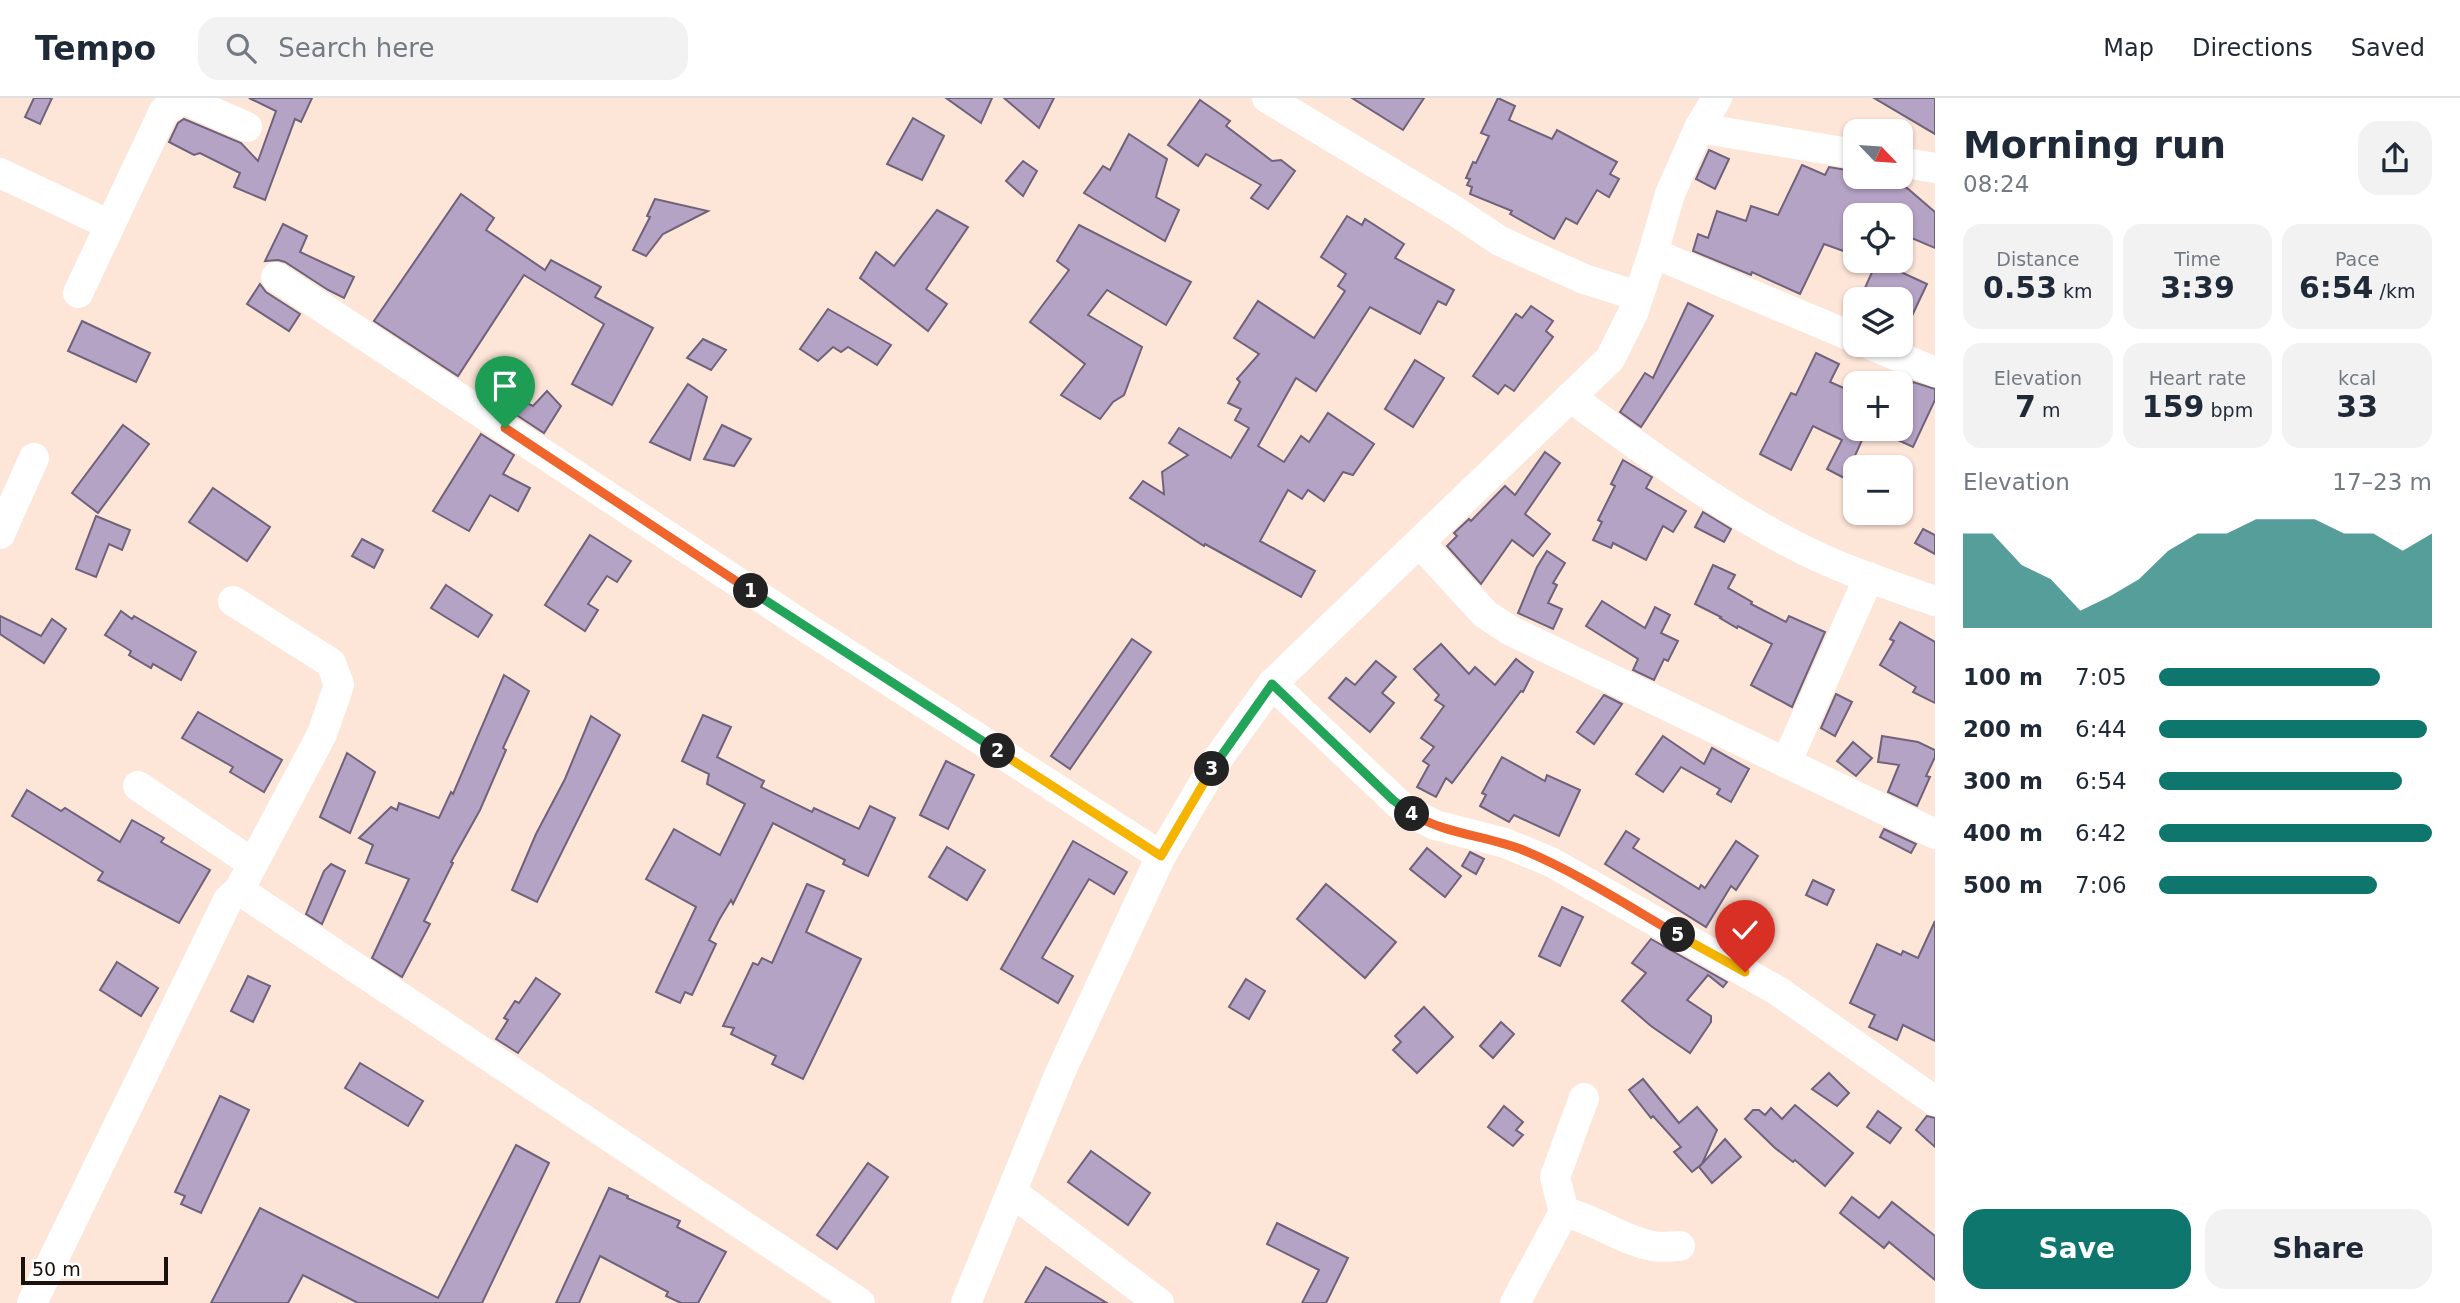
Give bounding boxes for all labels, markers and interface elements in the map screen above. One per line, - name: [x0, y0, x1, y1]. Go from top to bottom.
- search box: [198, 17, 688, 80]
- text: Tempo: [35, 29, 156, 68]
- icon: search: [222, 29, 260, 67]
- text: Search here: [278, 33, 434, 63]
- text: Map: [2103, 34, 2154, 62]
- text: Directions: [2192, 34, 2313, 62]
- text: Saved: [2351, 34, 2425, 62]
- north arrow: [1843, 119, 1913, 189]
- map controls: [1843, 119, 1913, 525]
- button: share: [2358, 121, 2432, 195]
- text: Morning run: [1963, 123, 2226, 167]
- text: 08:24: [1963, 171, 2029, 197]
- button: locate: [1843, 203, 1913, 273]
- text: Distance: [1996, 248, 2079, 270]
- text: Time: [2174, 248, 2221, 270]
- text: Pace: [2335, 248, 2379, 270]
- text: 0.53: [1983, 270, 2057, 305]
- text: 3:39: [2160, 270, 2235, 305]
- text: 6:54: [2299, 270, 2374, 305]
- text: km: [2057, 280, 2093, 302]
- text: /km: [2374, 280, 2415, 302]
- button: layers: [1843, 287, 1913, 357]
- pin: [475, 356, 535, 428]
- icon: arrive: [486, 367, 524, 405]
- text: Elevation: [1994, 367, 2082, 389]
- text: Heart rate: [2149, 367, 2246, 389]
- text: kcal: [2338, 367, 2376, 389]
- button: +: [1843, 371, 1913, 441]
- text: 7: [2015, 389, 2036, 424]
- text: 159: [2142, 389, 2204, 424]
- text: 33: [2336, 389, 2378, 424]
- text: m: [2036, 399, 2061, 421]
- text: bpm: [2204, 399, 2253, 421]
- button: −: [1843, 455, 1913, 525]
- text: Elevation: [1963, 469, 2070, 495]
- text: 17–23 m: [2332, 469, 2432, 495]
- pin: 1: [734, 574, 768, 608]
- text: 1: [744, 579, 757, 601]
- text: 100 m: [1963, 664, 2043, 690]
- text: 7:05: [2075, 664, 2127, 690]
- text: 200 m: [1963, 716, 2043, 742]
- text: 6:44: [2075, 716, 2127, 742]
- pin: 2: [981, 734, 1016, 768]
- text: 2: [991, 739, 1004, 761]
- pin: 3: [1194, 752, 1230, 786]
- text: 3: [1205, 757, 1218, 779]
- text: 300 m: [1963, 768, 2043, 794]
- text: 6:54: [2075, 768, 2127, 794]
- pin: 4: [1394, 796, 1430, 832]
- text: 4: [1405, 802, 1418, 824]
- text: 400 m: [1963, 820, 2043, 846]
- text: 6:42: [2075, 820, 2127, 846]
- text: 500 m: [1963, 872, 2043, 898]
- text: 7:06: [2075, 872, 2127, 898]
- pin: [1715, 900, 1775, 972]
- icon: check: [1726, 911, 1764, 949]
- pin: 5: [1660, 918, 1696, 952]
- text: 5: [1671, 923, 1684, 945]
- button: Save: [1963, 1209, 2191, 1289]
- button: Share: [2205, 1209, 2432, 1289]
- scale bar: [21, 1254, 168, 1286]
- text: 50 m: [32, 1258, 81, 1280]

